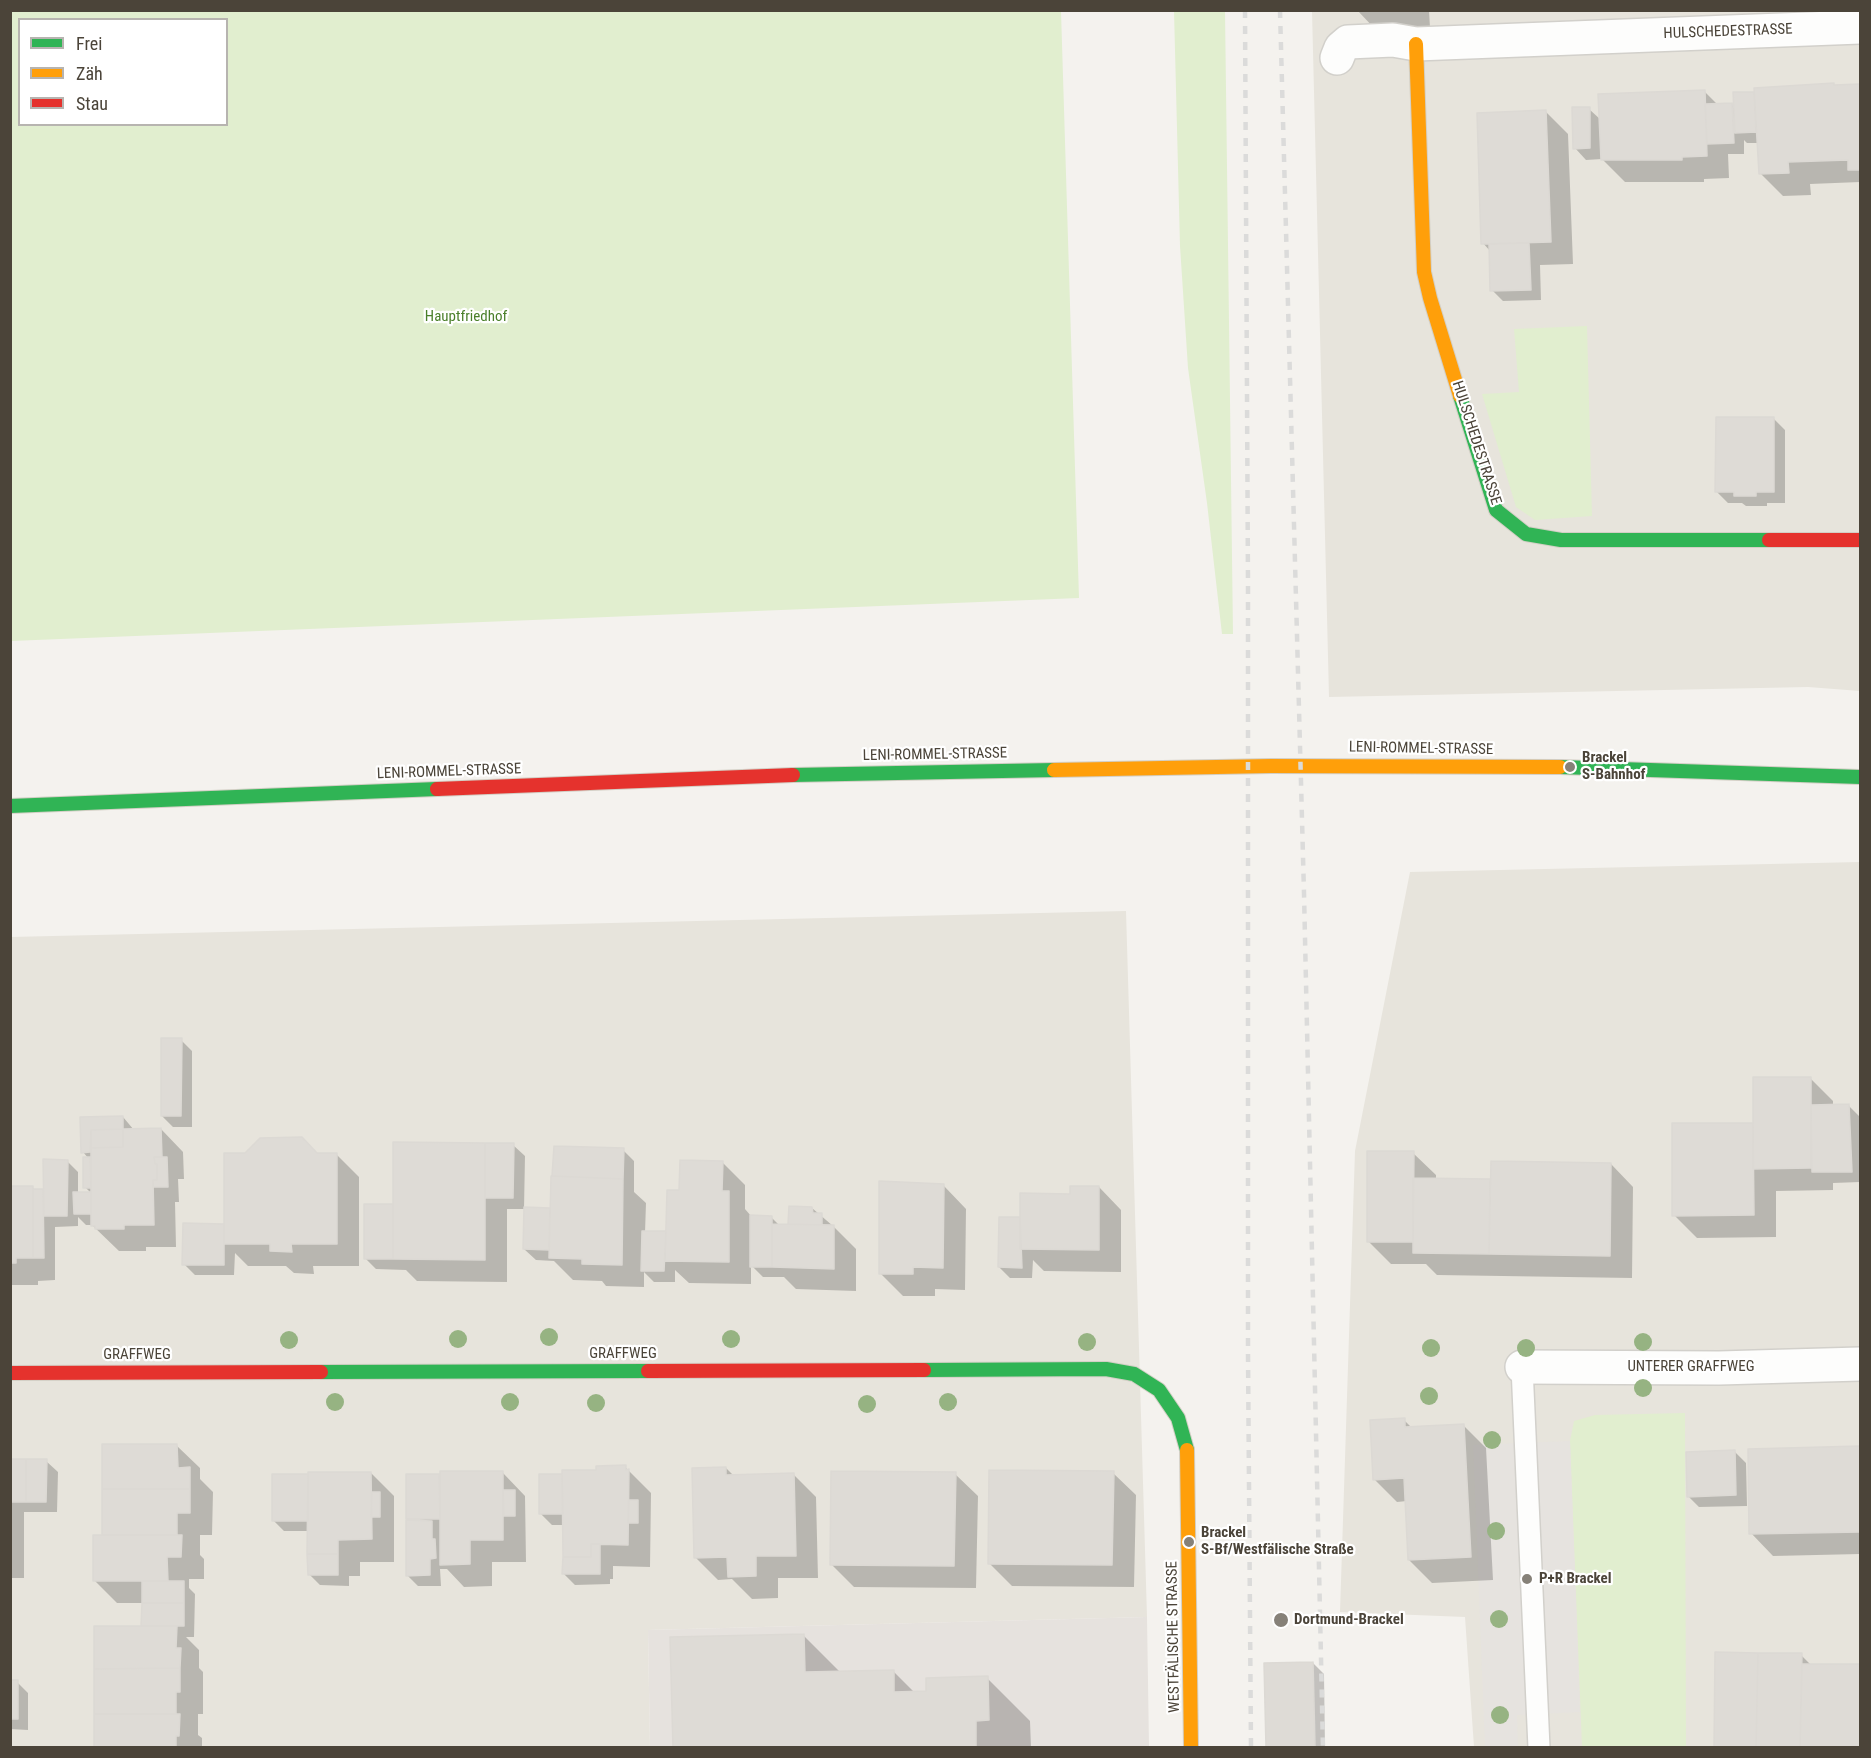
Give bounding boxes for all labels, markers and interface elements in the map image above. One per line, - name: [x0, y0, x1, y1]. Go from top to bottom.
- legend: [18, 18, 228, 126]
- street label: HULSCHEDESTRASSE: [1663, 21, 1793, 43]
- text: Frei: [76, 33, 102, 54]
- text: Zäh: [76, 63, 103, 84]
- text: Stau: [76, 93, 108, 114]
- park label: Hauptfriedhof: [425, 308, 507, 326]
- street label: HULSCHEDESTRASSE: [1447, 379, 1505, 507]
- street label: LENI-ROMMEL-STRASSE: [1349, 739, 1493, 759]
- street label: LENI-ROMMEL-STRASSE: [863, 745, 1007, 765]
- place label: Brackel S-Bahnhof: [1582, 749, 1646, 784]
- street label: LENI-ROMMEL-STRASSE: [376, 760, 522, 784]
- marker: Brackel S-Bahnhof: [1563, 760, 1577, 774]
- street label: GRAFFWEG: [589, 1345, 657, 1363]
- street label: GRAFFWEG: [103, 1346, 171, 1364]
- street label: UNTERER GRAFFWEG: [1627, 1358, 1755, 1376]
- place label: Brackel S-Bf/Westfälische Straße: [1201, 1524, 1354, 1559]
- marker: Brackel S-Bf/Westfälische Straße: [1182, 1535, 1196, 1549]
- street label: WESTFÄLISCHE STRASSE: [1164, 1561, 1184, 1713]
- place label: P+R Brackel: [1539, 1570, 1612, 1588]
- marker: P+R Brackel: [1520, 1572, 1534, 1586]
- marker: Dortmund-Brackel: [1272, 1611, 1290, 1629]
- place label: Dortmund-Brackel: [1294, 1611, 1404, 1629]

